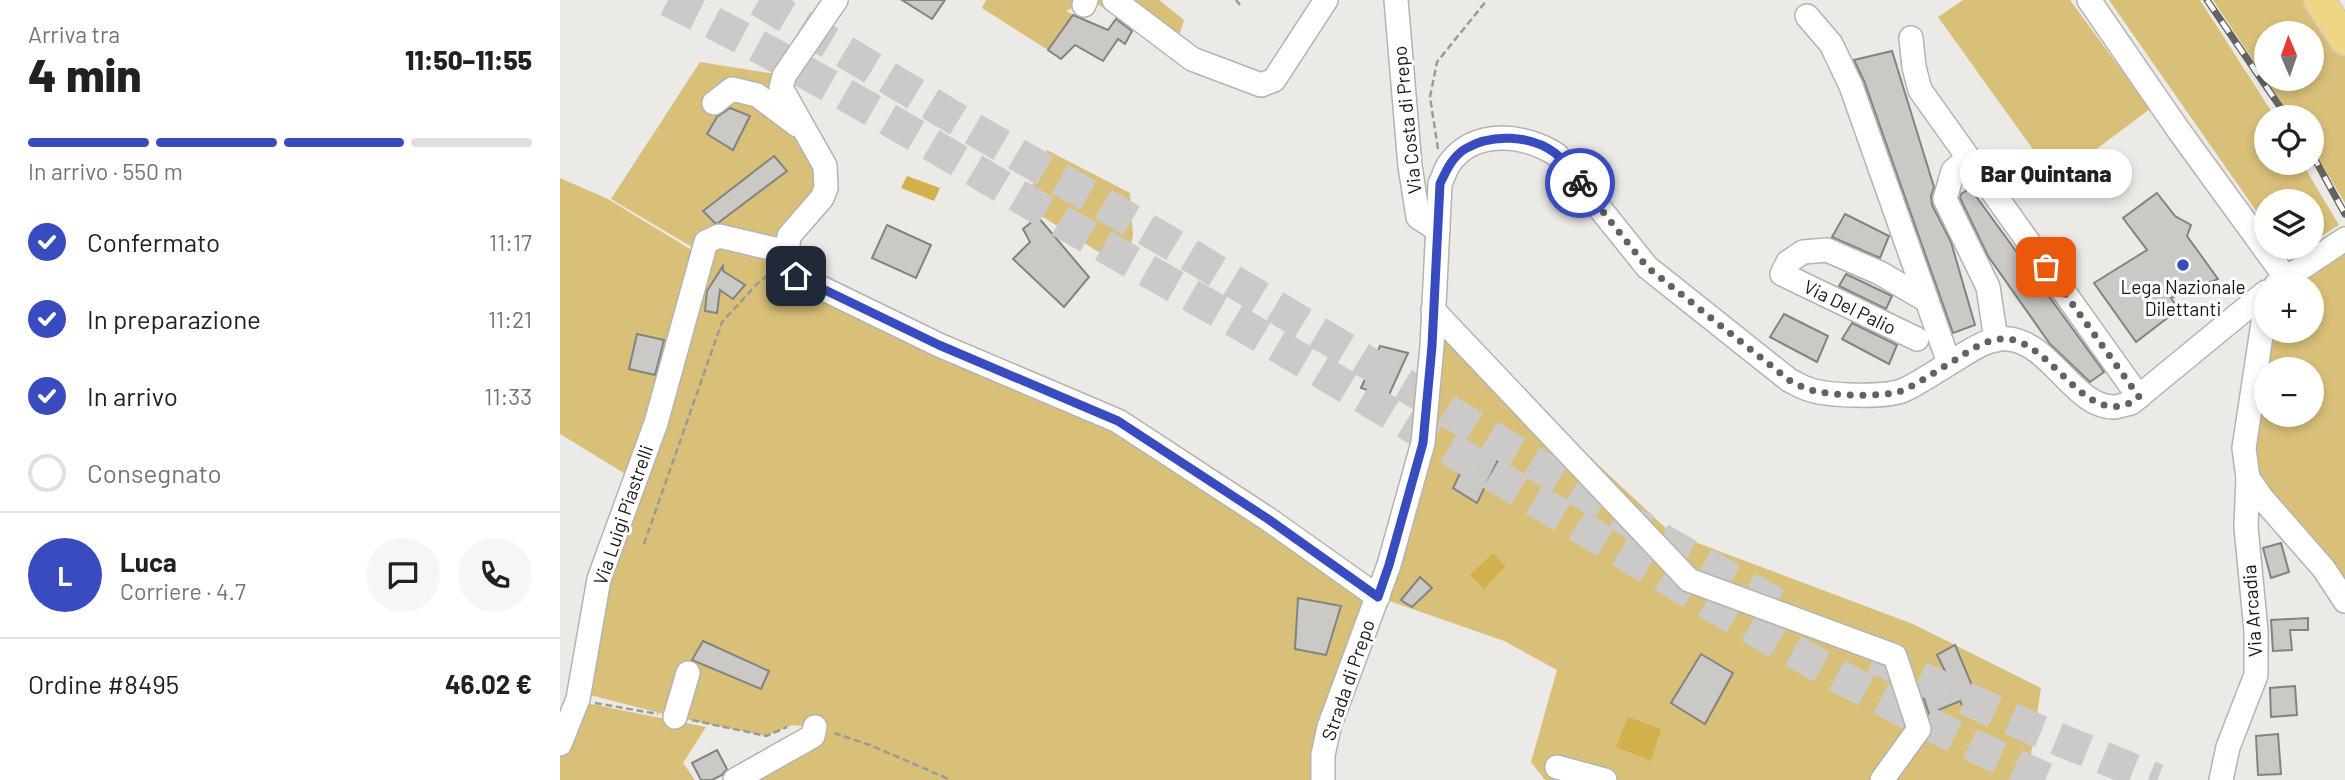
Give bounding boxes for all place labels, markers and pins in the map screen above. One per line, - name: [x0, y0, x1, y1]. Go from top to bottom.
- callout: Bar Quintana: [1960, 148, 2132, 197]
- pin: [2016, 237, 2076, 297]
- pin: [766, 246, 826, 306]
- marker: Lega Nazionale Dilettanti: [2175, 257, 2191, 273]
- place label: Lega Nazionale Dilettanti: [2120, 275, 2246, 320]

